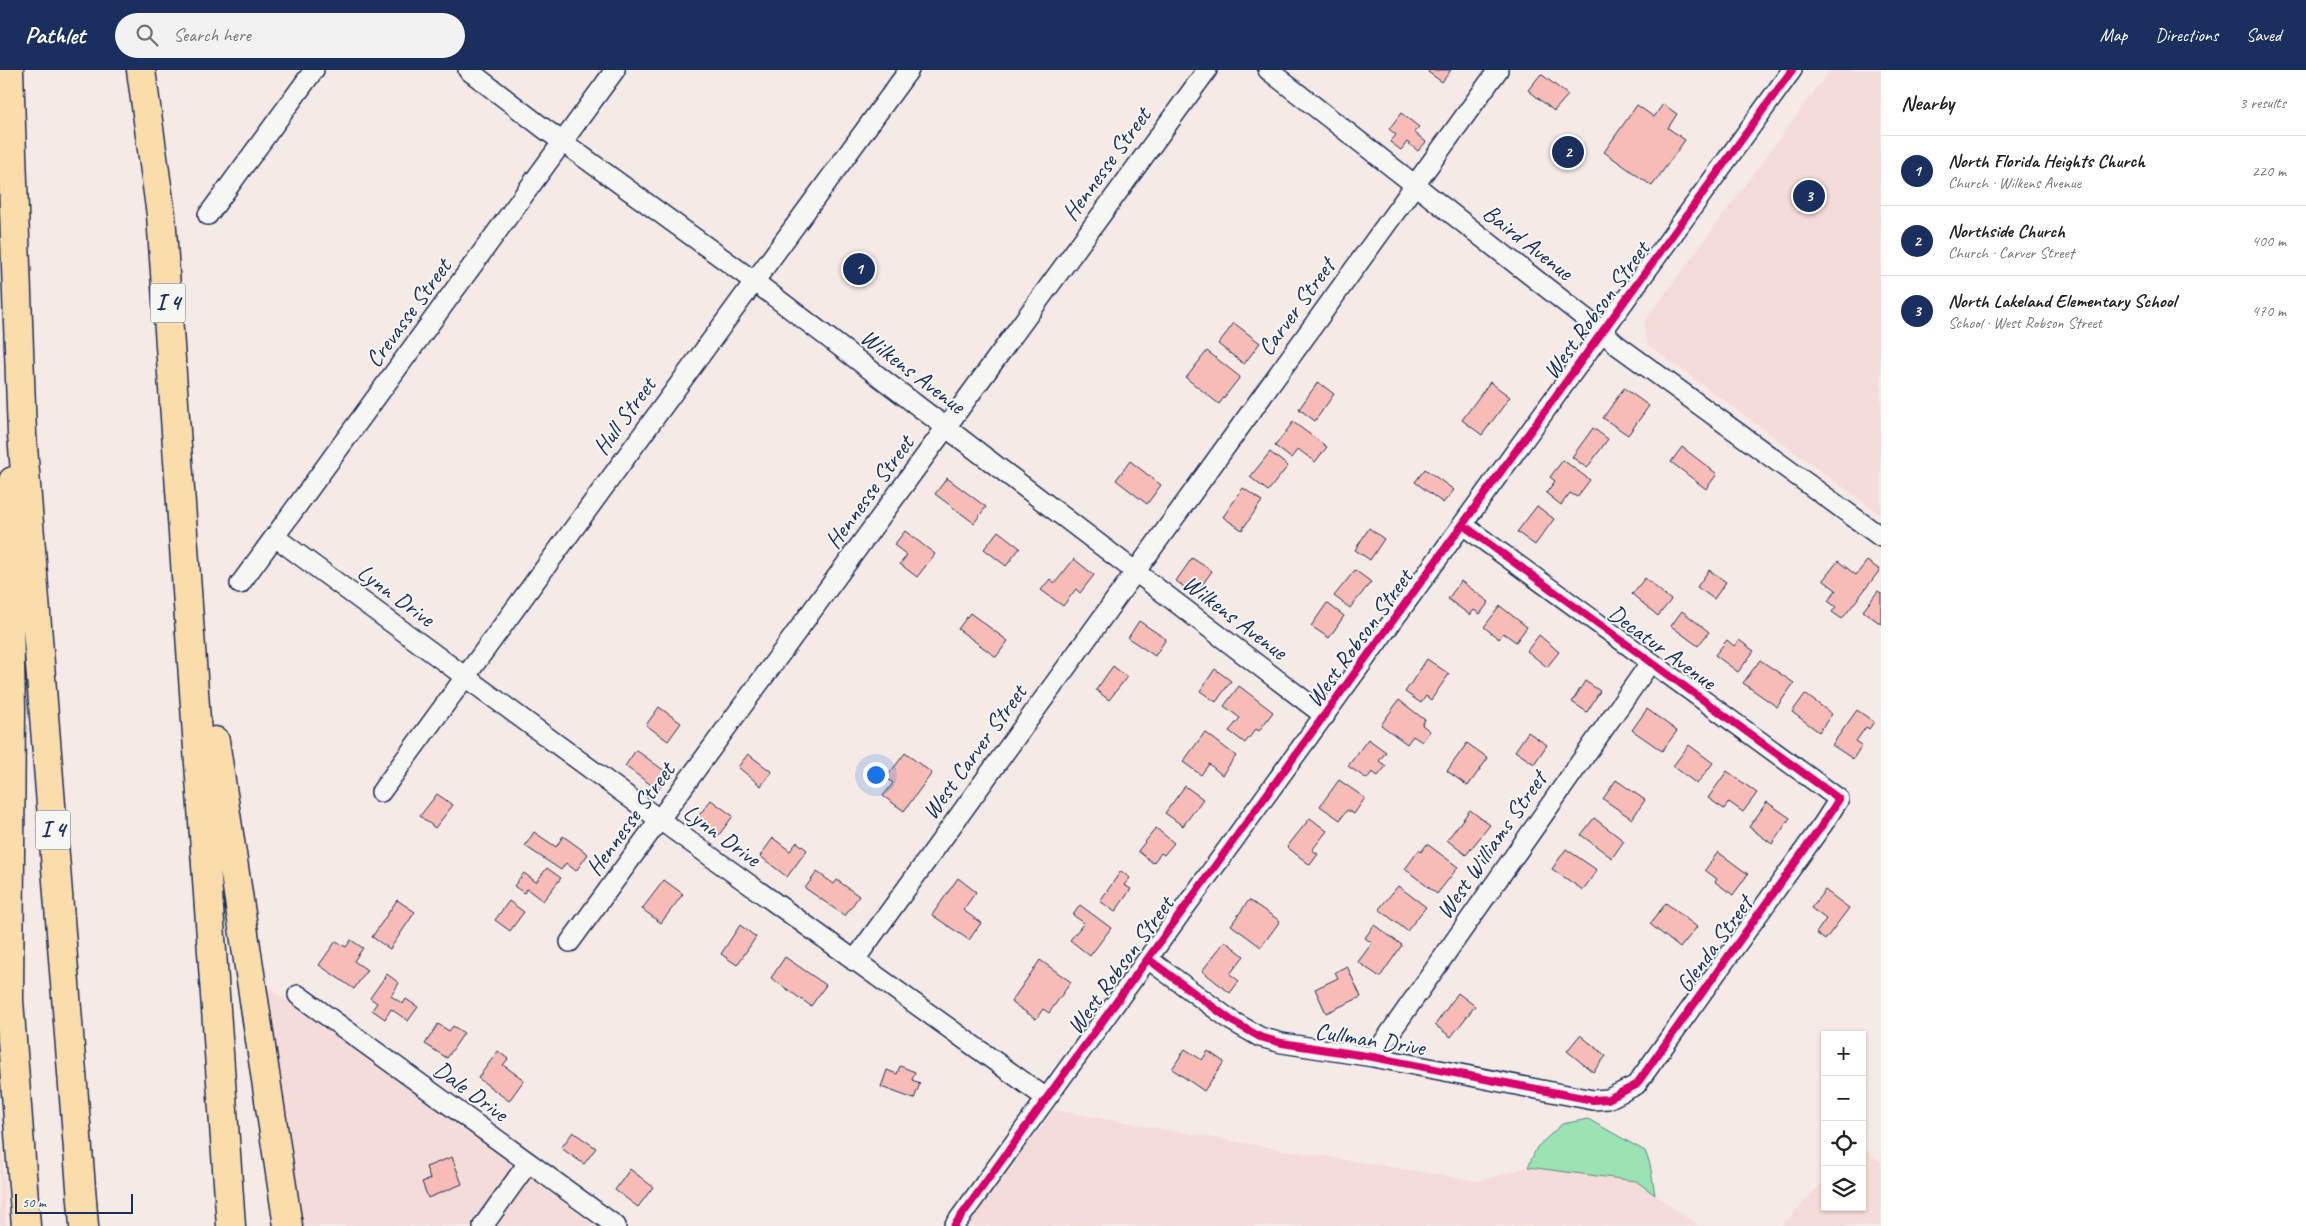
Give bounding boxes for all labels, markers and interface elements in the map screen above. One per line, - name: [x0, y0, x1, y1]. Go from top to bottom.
- search box: [115, 13, 465, 58]
- text: Pathlet: [25, 20, 85, 50]
- icon: search: [133, 21, 161, 49]
- text: Search here: [173, 23, 251, 47]
- text: Map: [2100, 24, 2127, 46]
- text: Directions: [2155, 24, 2218, 46]
- text: Saved: [2246, 24, 2281, 46]
- text: Nearby: [1901, 90, 1954, 116]
- text: 3 results: [2239, 93, 2286, 113]
- street label: Hennesse Street: [1055, 100, 1158, 226]
- pin: 2: [1552, 133, 1584, 171]
- text: North Florida Heights Church: [1948, 149, 2145, 173]
- text: 1: [1913, 161, 1921, 181]
- text: 220 m: [2252, 161, 2286, 181]
- text: Church · Wilkens Avenue: [1948, 173, 2081, 193]
- pin: 3: [1793, 177, 1825, 215]
- street label: Baird Avenue: [1477, 197, 1581, 288]
- text: Northside Church: [1948, 219, 2065, 243]
- text: 2: [1913, 231, 1921, 251]
- text: 400 m: [2252, 231, 2286, 251]
- street label: West Robson Street: [1536, 234, 1657, 385]
- text: Church · Carver Street: [1948, 243, 2074, 263]
- pin: 1: [843, 250, 875, 288]
- street label: Carver Street: [1251, 250, 1343, 361]
- street label: Crevasse Street: [359, 251, 459, 373]
- road number: I 4: [150, 284, 186, 322]
- text: North Lakeland Elementary School: [1948, 289, 2176, 313]
- text: 3: [1913, 301, 1921, 321]
- text: 470 m: [2252, 301, 2286, 321]
- text: School · West Robson Street: [1948, 313, 2102, 333]
- street label: Wilkens Avenue: [855, 322, 973, 421]
- street label: Hull Street: [586, 370, 663, 461]
- street label: Hennesse Street: [818, 428, 921, 554]
- street label: Lynn Drive: [352, 557, 442, 634]
- street label: West Robson Street: [1299, 562, 1420, 713]
- street label: Wilkens Avenue: [1177, 568, 1295, 667]
- street label: Decatur Avenue: [1602, 598, 1724, 698]
- street label: West Carver Street: [915, 677, 1034, 825]
- street label: Hennesse Street: [579, 755, 682, 881]
- your location: [863, 762, 889, 788]
- street label: West Williams Street: [1429, 763, 1555, 924]
- street label: Lynn Drive: [678, 797, 768, 874]
- road number: I 4: [36, 810, 70, 850]
- street label: Glenda Street: [1669, 888, 1761, 998]
- street label: West Robson Street: [1060, 889, 1181, 1040]
- street label: Cullman Drive: [1313, 1016, 1429, 1063]
- map controls: [1821, 1031, 1866, 1211]
- button: +: [1821, 1031, 1866, 1076]
- street label: Dale Drive: [428, 1054, 516, 1129]
- button: −: [1821, 1076, 1866, 1121]
- button: locate: [1821, 1121, 1866, 1166]
- button: layers: [1821, 1166, 1866, 1211]
- scale bar: [15, 1191, 132, 1214]
- text: 50 m: [22, 1194, 46, 1211]

